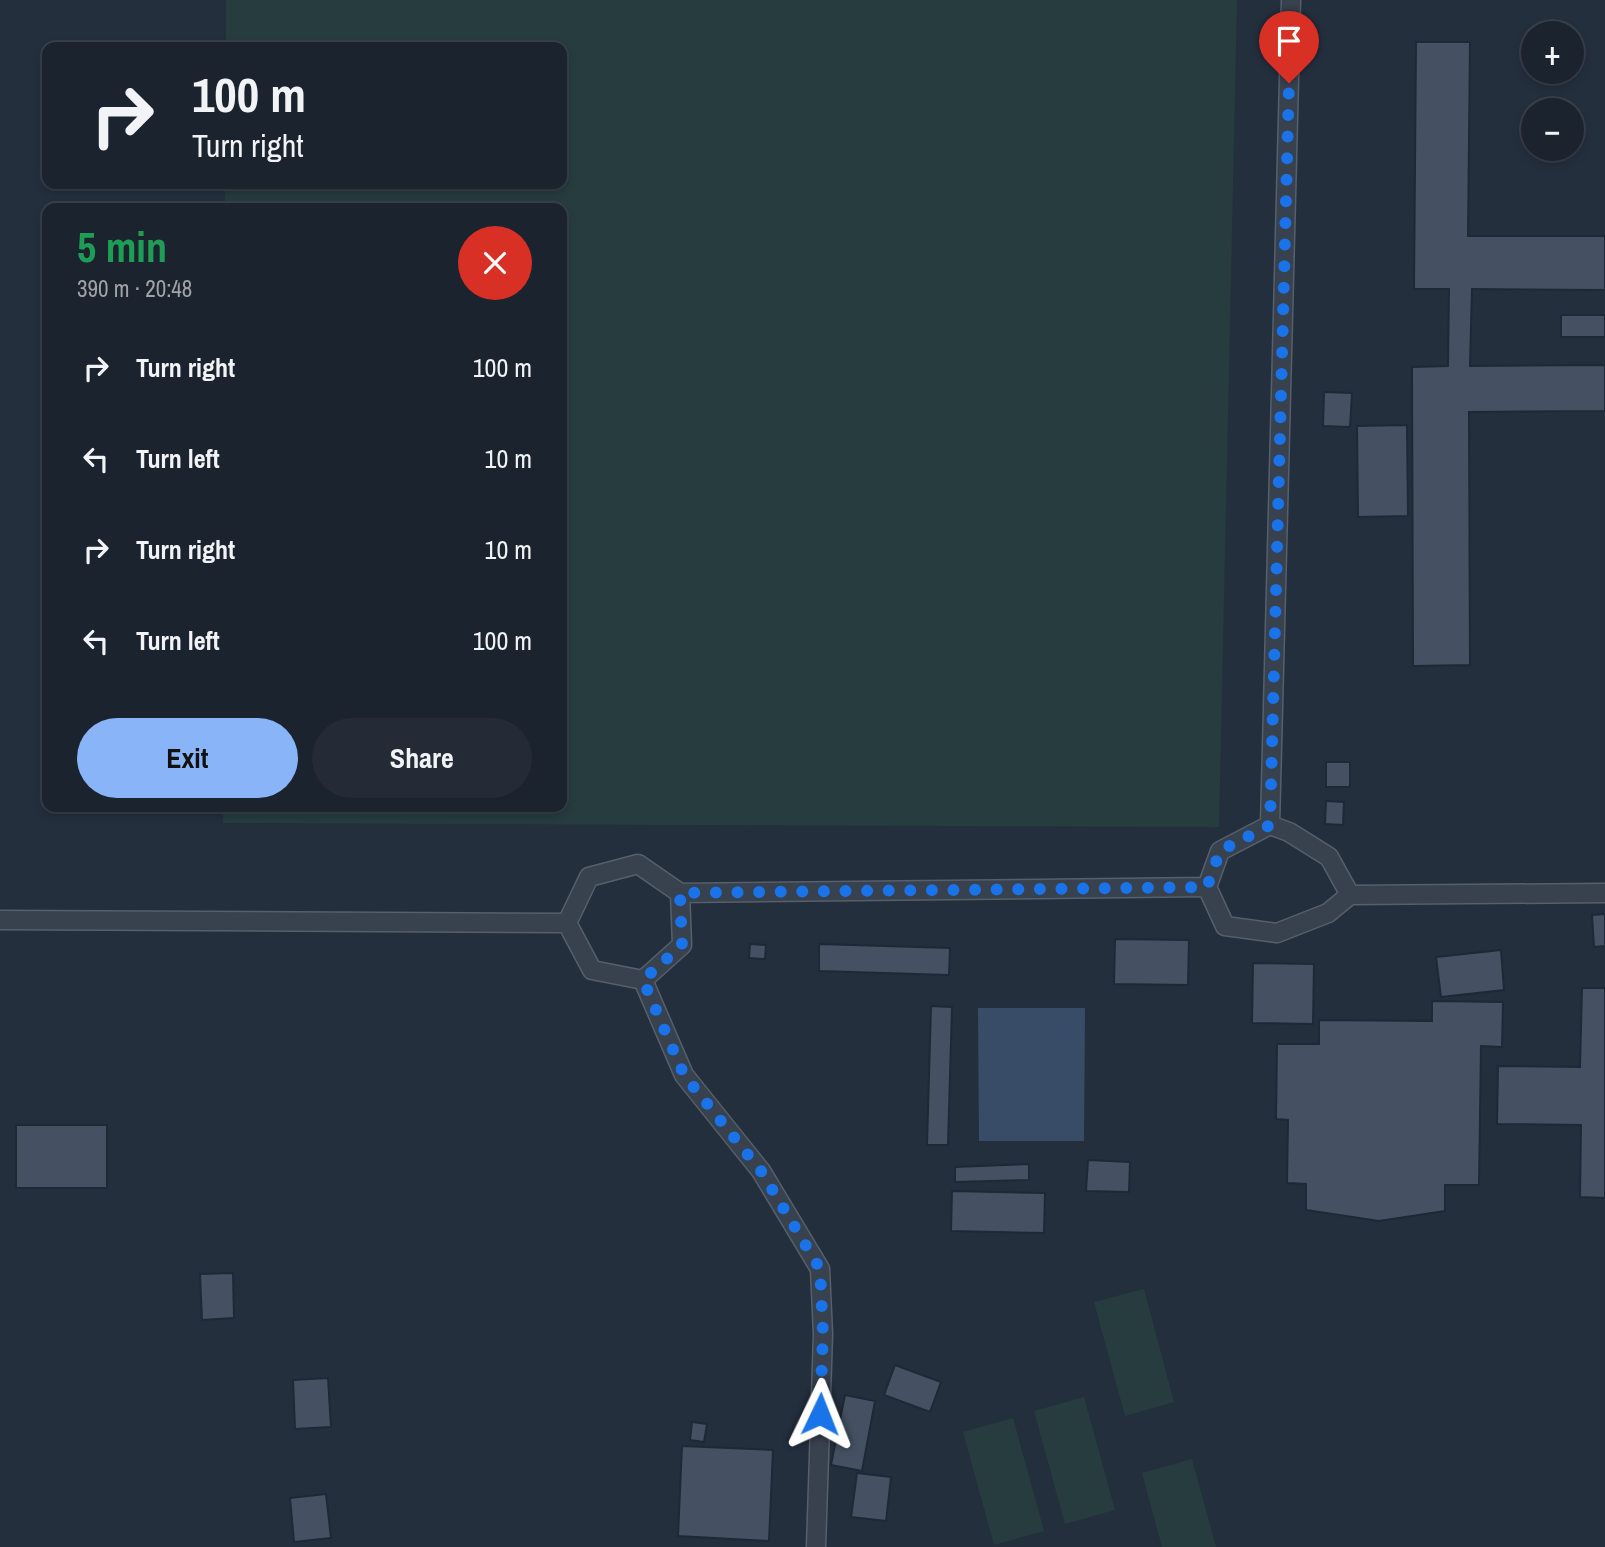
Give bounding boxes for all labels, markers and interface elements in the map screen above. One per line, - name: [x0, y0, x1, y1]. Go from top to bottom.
- pin: [1259, 11, 1319, 83]
- map controls: [1521, 21, 1584, 161]
- button: +: [1521, 21, 1584, 84]
- icon: arrive: [1270, 22, 1308, 60]
- text: 100 m: [192, 61, 306, 127]
- icon: right: [77, 70, 168, 161]
- button: −: [1521, 98, 1584, 161]
- text: Turn right: [192, 124, 304, 167]
- text: 5 min: [77, 219, 167, 275]
- button: close: [458, 226, 532, 300]
- text: 390 m · 20:48: [77, 273, 192, 304]
- icon: right: [77, 349, 115, 387]
- text: Turn right: [136, 350, 235, 385]
- text: 100 m: [473, 350, 532, 385]
- icon: left: [77, 440, 115, 478]
- text: Turn left: [136, 441, 220, 476]
- text: 10 m: [485, 441, 532, 476]
- icon: right: [77, 531, 115, 569]
- text: Turn right: [136, 532, 235, 567]
- text: 10 m: [485, 532, 532, 567]
- icon: left: [77, 622, 115, 660]
- text: Turn left: [136, 623, 220, 658]
- text: 100 m: [473, 623, 532, 658]
- button: Exit: [77, 718, 298, 798]
- button: Share: [312, 718, 532, 798]
- position arrow: [783, 1377, 857, 1451]

